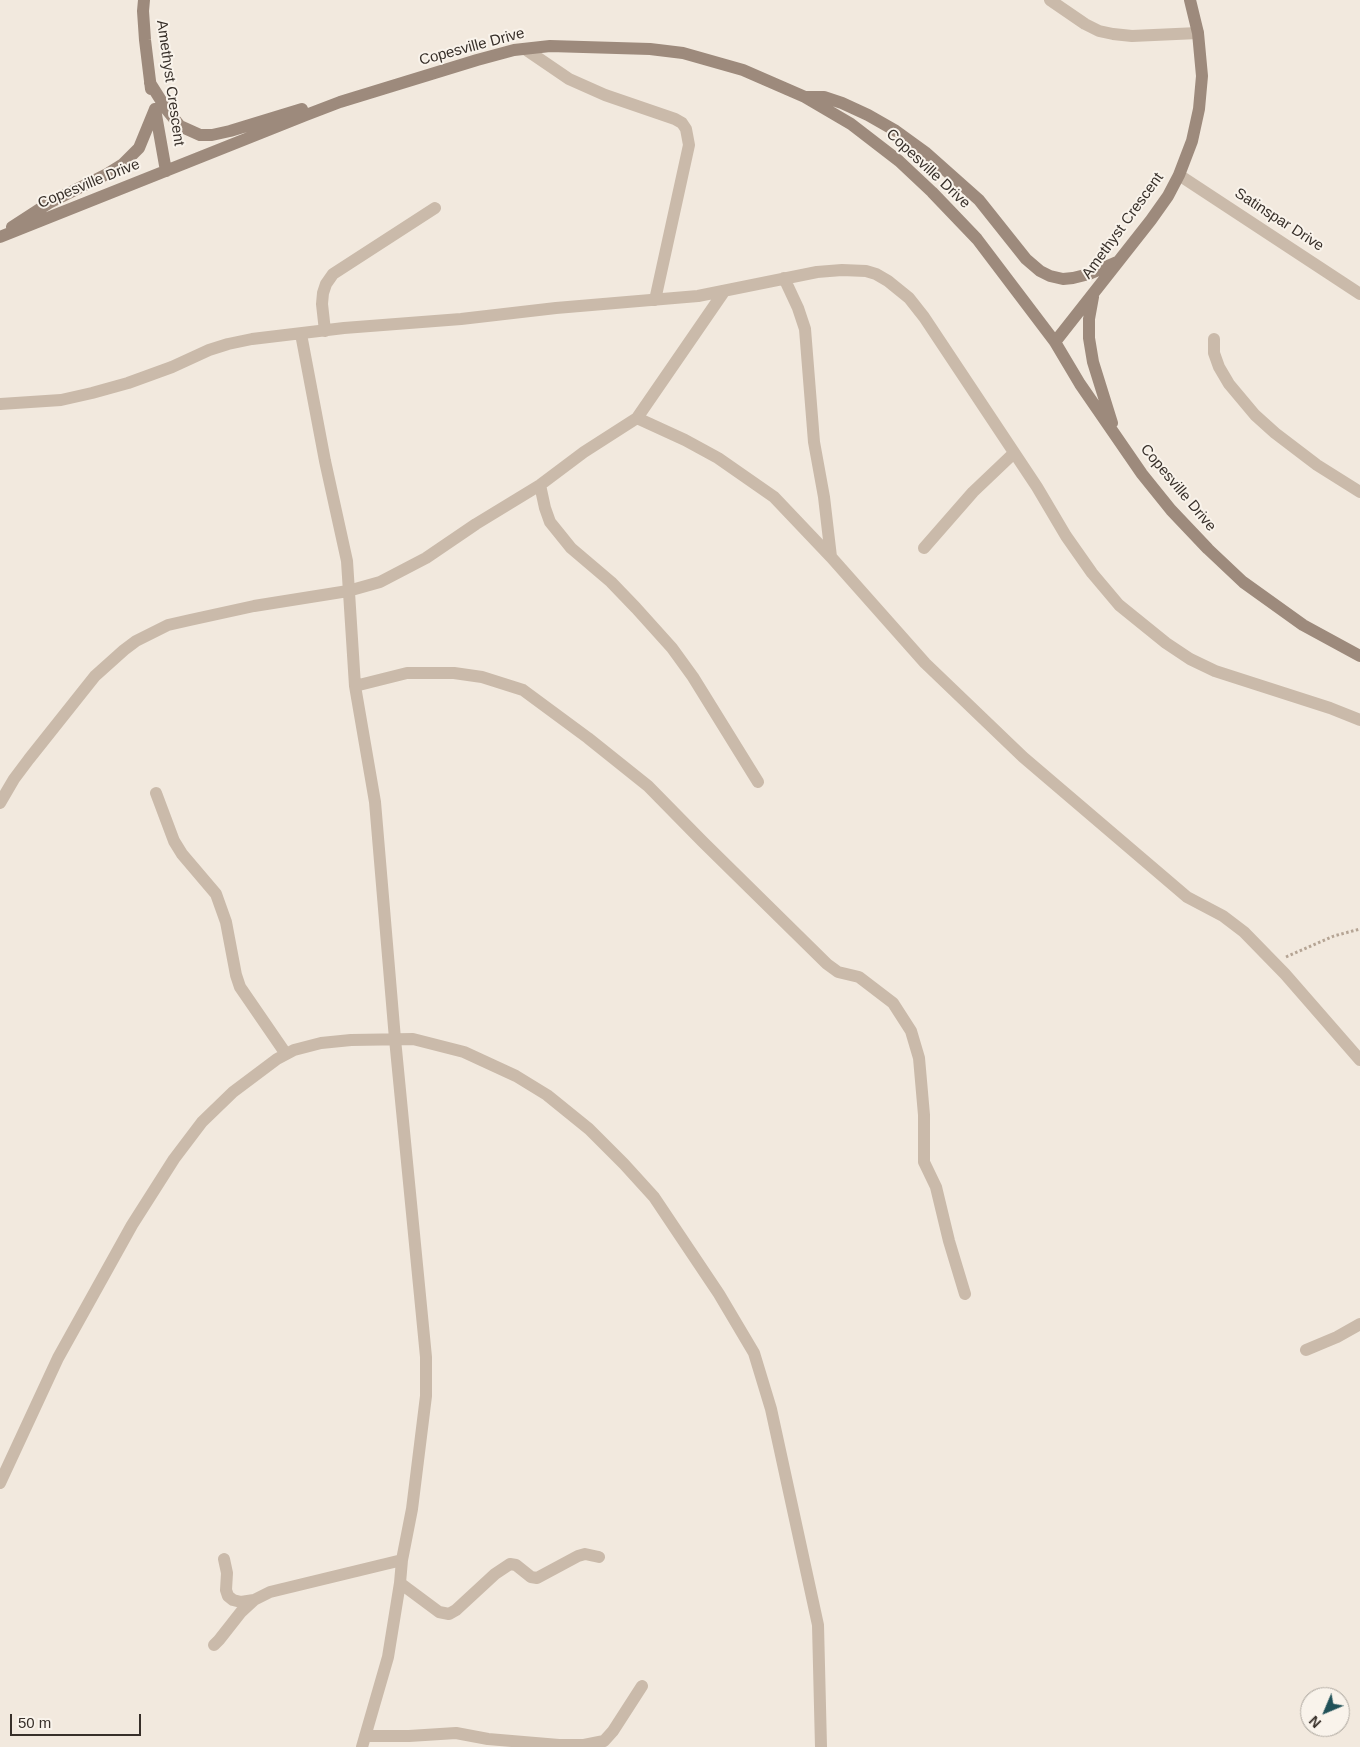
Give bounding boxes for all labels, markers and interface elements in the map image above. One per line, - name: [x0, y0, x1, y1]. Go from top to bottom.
- street label: Amethyst Crescent: [152, 19, 188, 147]
- street label: Copesville Drive: [417, 24, 527, 70]
- street label: Copesville Drive: [882, 125, 974, 213]
- street label: Copesville Drive: [35, 155, 143, 213]
- street label: Amethyst Crescent: [1078, 169, 1168, 283]
- street label: Satinspar Drive: [1231, 185, 1327, 255]
- street label: Copesville Drive: [1136, 441, 1220, 535]
- north arrow: [1300, 1687, 1350, 1737]
- scale bar: [12, 1704, 144, 1736]
- text: N: [1306, 1713, 1324, 1731]
- text: 50 m: [18, 1714, 51, 1731]

